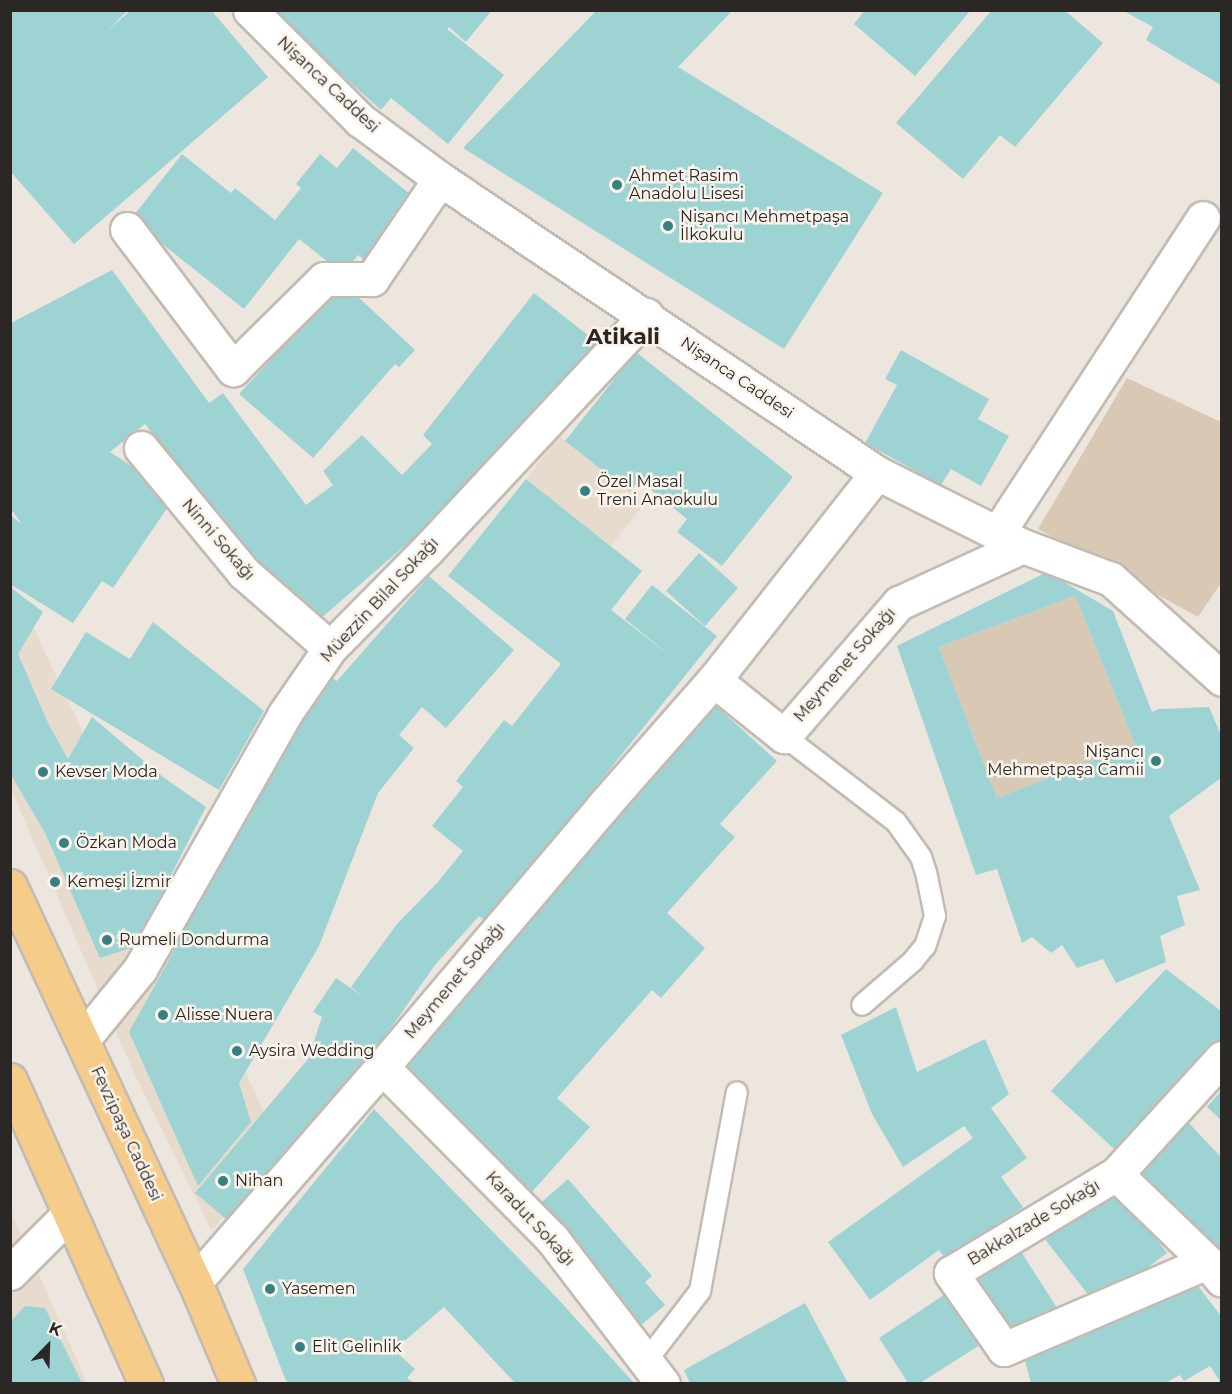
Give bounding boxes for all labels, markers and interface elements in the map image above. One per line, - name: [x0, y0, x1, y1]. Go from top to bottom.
- street label: Nişanca Caddesi: [273, 33, 383, 137]
- place label: Ahmet Rasim Anadolu Lisesi: [629, 166, 744, 204]
- marker: Ahmet Rasim Anadolu Lisesi: [610, 178, 624, 192]
- place label: Nişancı Mehmetpaşa İlkokulu: [680, 207, 849, 245]
- marker: Nişancı Mehmetpaşa İlkokulu: [661, 219, 675, 233]
- district label: Atikali: [586, 324, 660, 350]
- street label: Nişanca Caddesi: [677, 333, 797, 423]
- place label: Özel Masal Treni Anaokulu: [597, 472, 718, 510]
- marker: Özel Masal Treni Anaokulu: [578, 484, 592, 498]
- street label: Ninni Sokağı: [177, 495, 259, 585]
- street label: Müezzin Bilal Sokağı: [317, 534, 443, 666]
- street label: Meymenet Sokağı: [790, 604, 900, 726]
- place label: Nişancı Mehmetpaşa Camii: [987, 742, 1144, 780]
- marker: Nişancı Mehmetpaşa Camii: [1149, 754, 1163, 768]
- place label: Kevser Moda: [55, 762, 158, 782]
- marker: Kevser Moda: [36, 765, 50, 779]
- place label: Özkan Moda: [76, 833, 177, 853]
- marker: Özkan Moda: [57, 836, 71, 850]
- place label: Kemeşi İzmir: [67, 872, 171, 892]
- marker: Kemeşi İzmir: [48, 875, 62, 889]
- street label: Meymenet Sokağı: [401, 919, 509, 1043]
- place label: Rumeli Dondurma: [119, 930, 269, 950]
- marker: Rumeli Dondurma: [100, 933, 114, 947]
- place label: Alisse Nuera: [175, 1005, 273, 1025]
- marker: Alisse Nuera: [156, 1008, 170, 1022]
- place label: Aysira Wedding: [249, 1041, 375, 1061]
- marker: Aysira Wedding: [230, 1044, 244, 1058]
- street label: Fevzipaşa Caddesi: [86, 1064, 166, 1204]
- street label: Karadut Sokağı: [481, 1168, 579, 1270]
- place label: Nihan: [235, 1171, 283, 1191]
- marker: Nihan: [216, 1174, 230, 1188]
- street label: Bakkalzade Sokağı: [965, 1176, 1103, 1270]
- place label: Yasemen: [282, 1279, 355, 1299]
- marker: Yasemen: [263, 1282, 277, 1296]
- north arrow: [18, 1316, 78, 1376]
- text: K: [46, 1318, 64, 1340]
- place label: Elit Gelinlik: [312, 1337, 401, 1357]
- marker: Elit Gelinlik: [293, 1340, 307, 1354]

